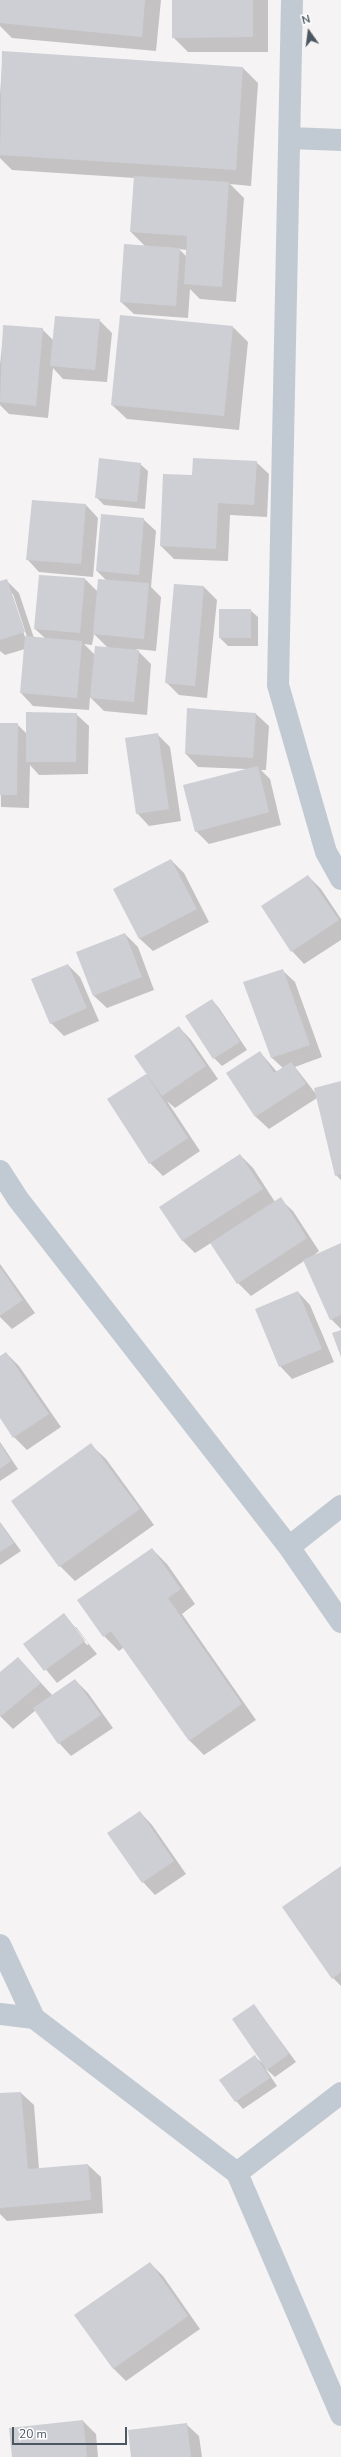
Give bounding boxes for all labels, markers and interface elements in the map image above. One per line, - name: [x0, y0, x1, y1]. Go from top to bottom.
- north arrow: [289, 12, 329, 52]
- text: N: [300, 12, 312, 28]
- scale bar: [14, 2419, 129, 2445]
- text: 20 m: [19, 2426, 47, 2442]

